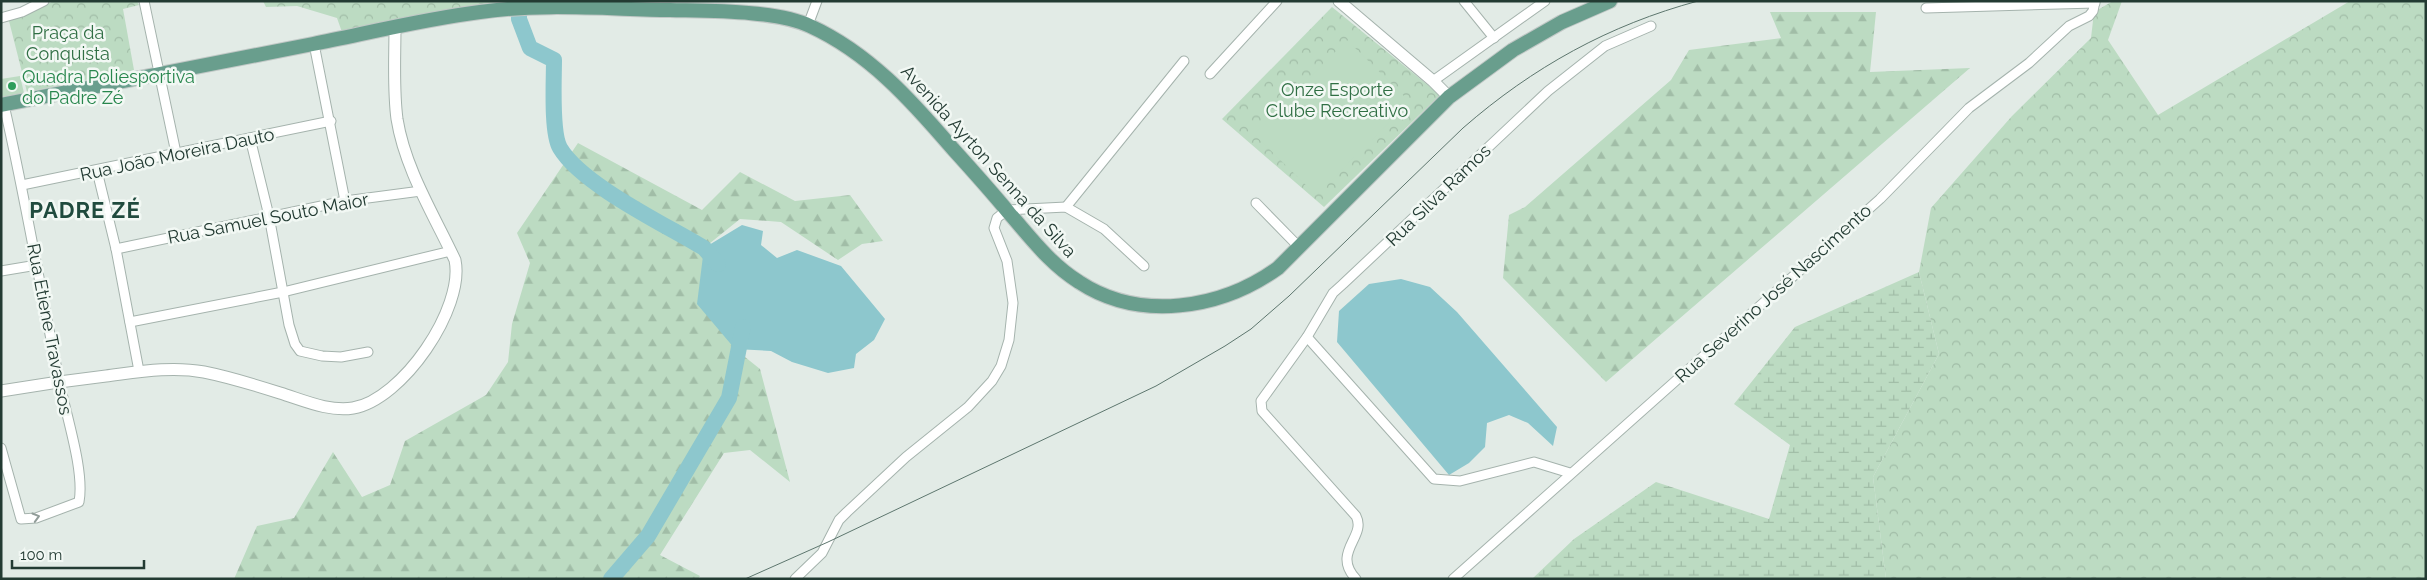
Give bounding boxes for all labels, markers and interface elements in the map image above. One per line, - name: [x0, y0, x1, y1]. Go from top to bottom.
- park label: Praça da Conquista: [26, 22, 110, 64]
- street label: Avenida Ayrton Senna da Silva: [897, 61, 1081, 261]
- place label: Quadra Poliesportiva do Padre Zé: [22, 66, 195, 108]
- park label: Onze Esporte Clube Recreativo: [1266, 79, 1408, 121]
- marker: Quadra Poliesportiva do Padre Zé: [6, 80, 18, 92]
- street label: Rua João Moreira Dauto: [78, 123, 276, 185]
- street label: Rua Silva Ramos: [1381, 140, 1495, 250]
- street label: Rua Samuel Souto Maior: [166, 188, 371, 248]
- district label: PADRE ZÉ: [29, 197, 141, 223]
- street label: Rua Severino José Nascimento: [1671, 199, 1876, 387]
- street label: Rua Etiene Travassos: [23, 241, 77, 417]
- one-way arrow: [31, 513, 39, 523]
- scale bar: [12, 538, 145, 570]
- text: 100 m: [20, 546, 62, 564]

